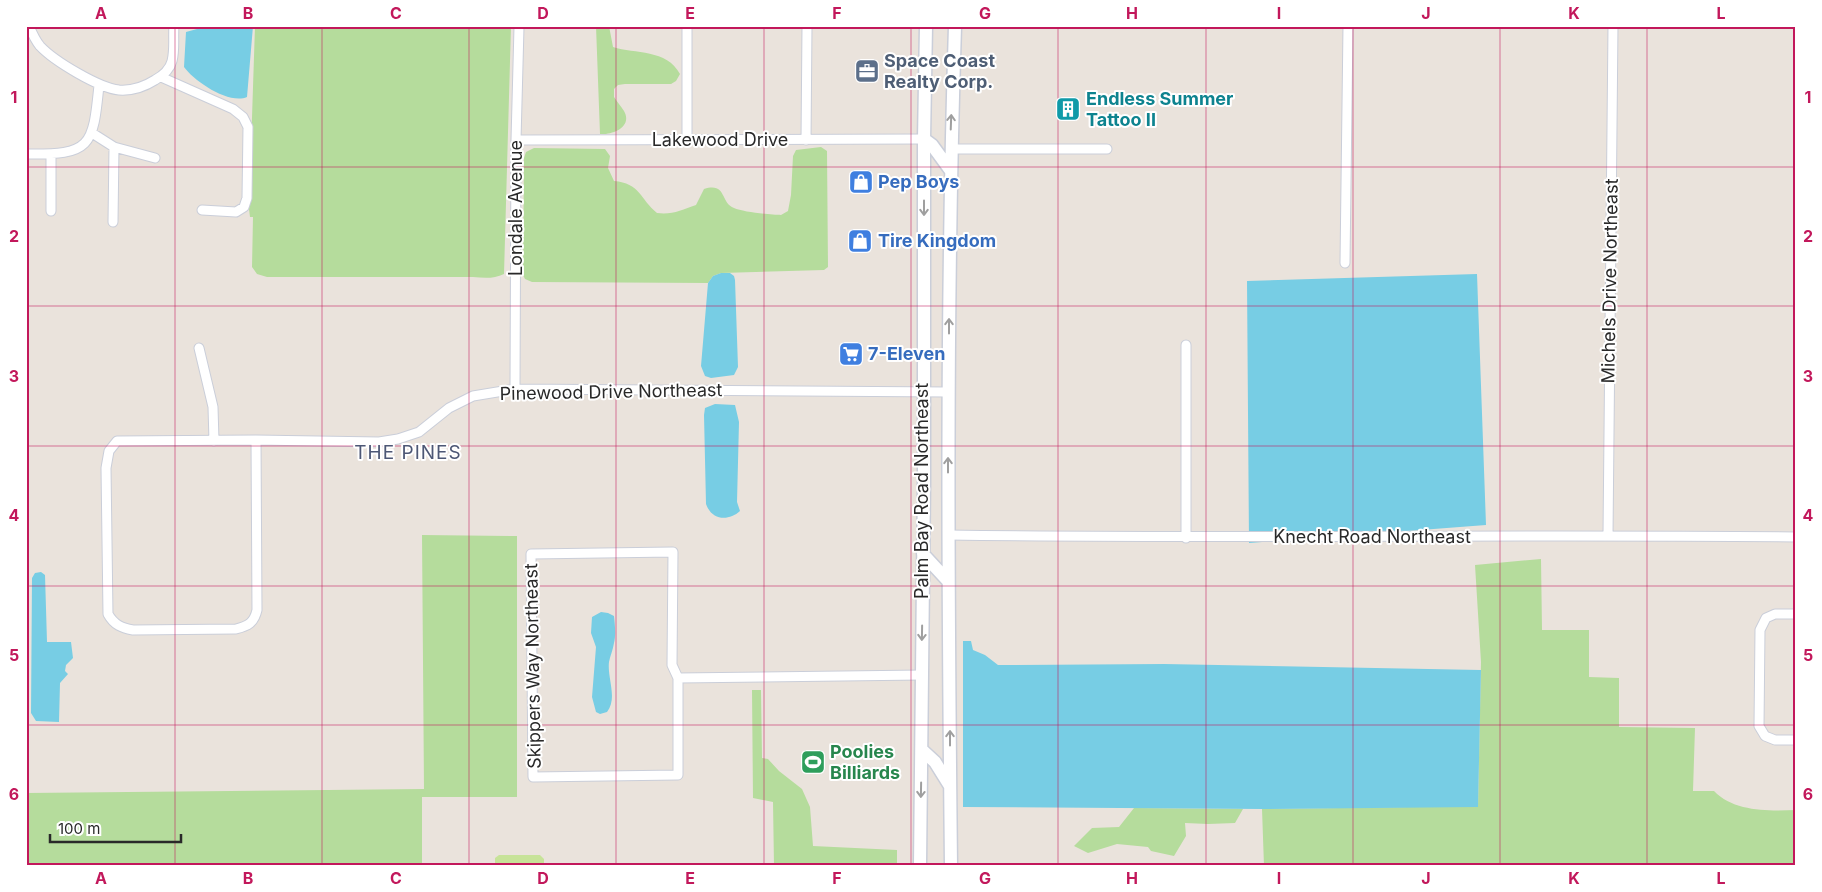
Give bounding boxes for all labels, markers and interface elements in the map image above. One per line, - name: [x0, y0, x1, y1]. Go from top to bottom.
- text: A: [95, 3, 107, 23]
- text: B: [243, 3, 253, 23]
- text: C: [390, 3, 402, 23]
- text: D: [537, 3, 549, 23]
- text: E: [685, 3, 695, 23]
- text: F: [832, 3, 842, 23]
- text: G: [979, 3, 991, 23]
- text: H: [1126, 3, 1138, 23]
- text: I: [1277, 3, 1281, 23]
- text: J: [1421, 3, 1431, 23]
- text: K: [1568, 3, 1580, 23]
- text: L: [1716, 3, 1726, 23]
- place label: Space Coast Realty Corp.: [884, 50, 995, 92]
- office icon: Space Coast Realty Corp.: [854, 58, 880, 84]
- text: 1: [11, 87, 17, 107]
- text: 1: [1805, 87, 1811, 107]
- place label: Endless Summer Tattoo II: [1086, 88, 1233, 130]
- building icon: Endless Summer Tattoo II: [1055, 96, 1081, 122]
- one-way arrow: [947, 114, 956, 130]
- street label: Lakewood Drive: [652, 129, 788, 150]
- street label: Londale Avenue: [505, 140, 526, 276]
- shop icon: Pep Boys: [848, 169, 874, 195]
- place label: Pep Boys: [878, 171, 959, 192]
- street label: Michels Drive Northeast: [1597, 178, 1622, 384]
- one-way arrow: [919, 200, 929, 216]
- text: 2: [9, 226, 19, 246]
- text: 2: [1803, 226, 1813, 246]
- shop icon: Tire Kingdom: [847, 228, 873, 254]
- place label: Tire Kingdom: [878, 230, 996, 251]
- one-way arrow: [944, 318, 954, 334]
- supermarket icon: 7-Eleven: [838, 341, 864, 367]
- place label: 7-Eleven: [868, 343, 946, 364]
- text: 3: [9, 366, 19, 386]
- text: 3: [1803, 366, 1813, 386]
- street label: Pinewood Drive Northeast: [500, 379, 723, 404]
- street label: Palm Bay Road Northeast: [911, 383, 932, 599]
- district label: THE PINES: [354, 441, 462, 464]
- one-way arrow: [943, 457, 953, 474]
- text: 4: [9, 505, 20, 525]
- text: 4: [1803, 505, 1814, 525]
- street label: Knecht Road Northeast: [1273, 526, 1471, 547]
- street label: Skippers Way Northeast: [520, 563, 545, 769]
- one-way arrow: [917, 624, 927, 641]
- text: 5: [9, 645, 19, 665]
- text: 5: [1803, 645, 1813, 665]
- one-way arrow: [945, 730, 955, 746]
- place label: Poolies Billiards: [830, 741, 900, 783]
- sports icon: Poolies Billiards: [800, 749, 826, 775]
- one-way arrow: [916, 781, 925, 797]
- text: 6: [9, 784, 19, 804]
- text: 6: [1803, 784, 1813, 804]
- scale bar: [50, 812, 181, 844]
- text: 100 m: [58, 819, 100, 838]
- text: A: [95, 868, 107, 888]
- text: B: [243, 868, 253, 888]
- text: C: [390, 868, 402, 888]
- text: D: [537, 868, 549, 888]
- text: E: [685, 868, 695, 888]
- text: F: [832, 868, 842, 888]
- text: G: [979, 868, 991, 888]
- text: H: [1126, 868, 1138, 888]
- text: I: [1277, 868, 1281, 888]
- text: J: [1421, 868, 1431, 888]
- text: K: [1568, 868, 1580, 888]
- text: L: [1716, 868, 1726, 888]

